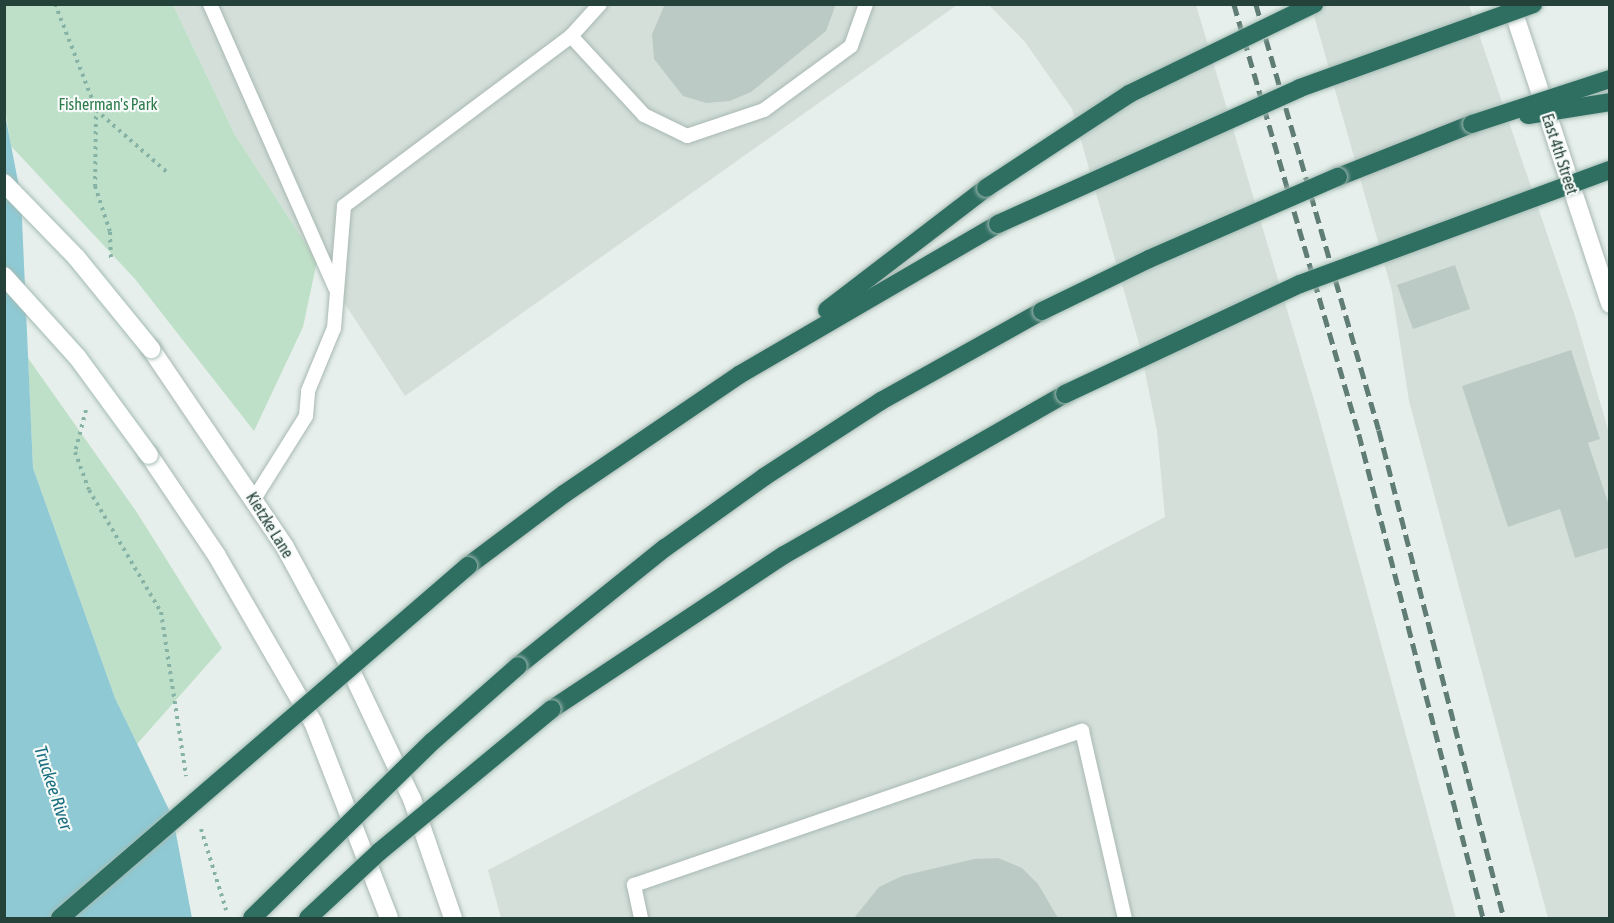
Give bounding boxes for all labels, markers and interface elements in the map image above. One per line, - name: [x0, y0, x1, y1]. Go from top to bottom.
- park label: Fisherman's Park: [58, 94, 158, 114]
- street label: East 4th Street: [1538, 111, 1582, 197]
- street label: Kietzke Lane: [242, 489, 298, 561]
- water label: Truckee River: [29, 743, 77, 833]

